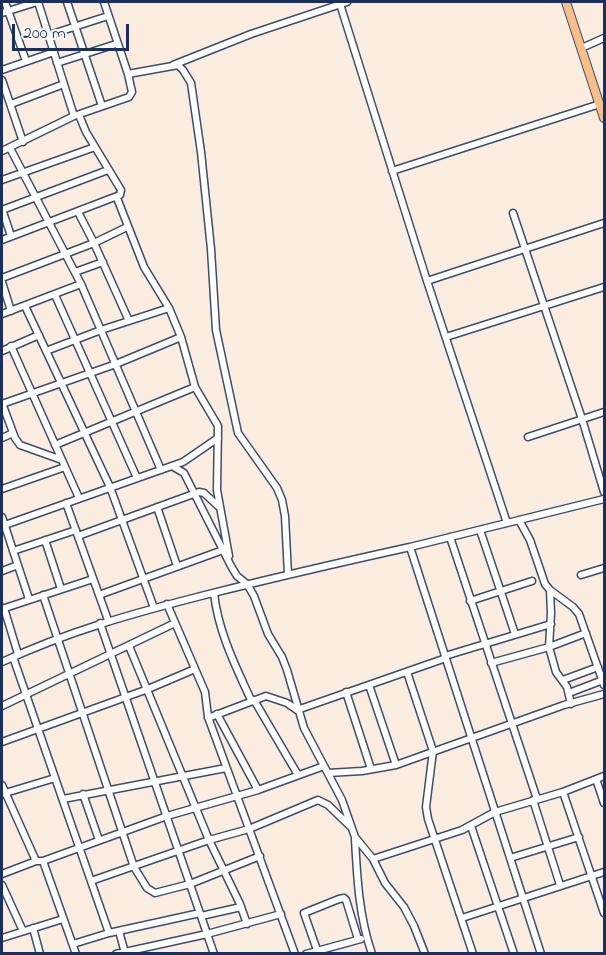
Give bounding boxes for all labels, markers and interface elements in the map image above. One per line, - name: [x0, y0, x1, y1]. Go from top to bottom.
- scale bar: [15, 12, 132, 50]
- text: 200 m: [23, 21, 66, 47]

